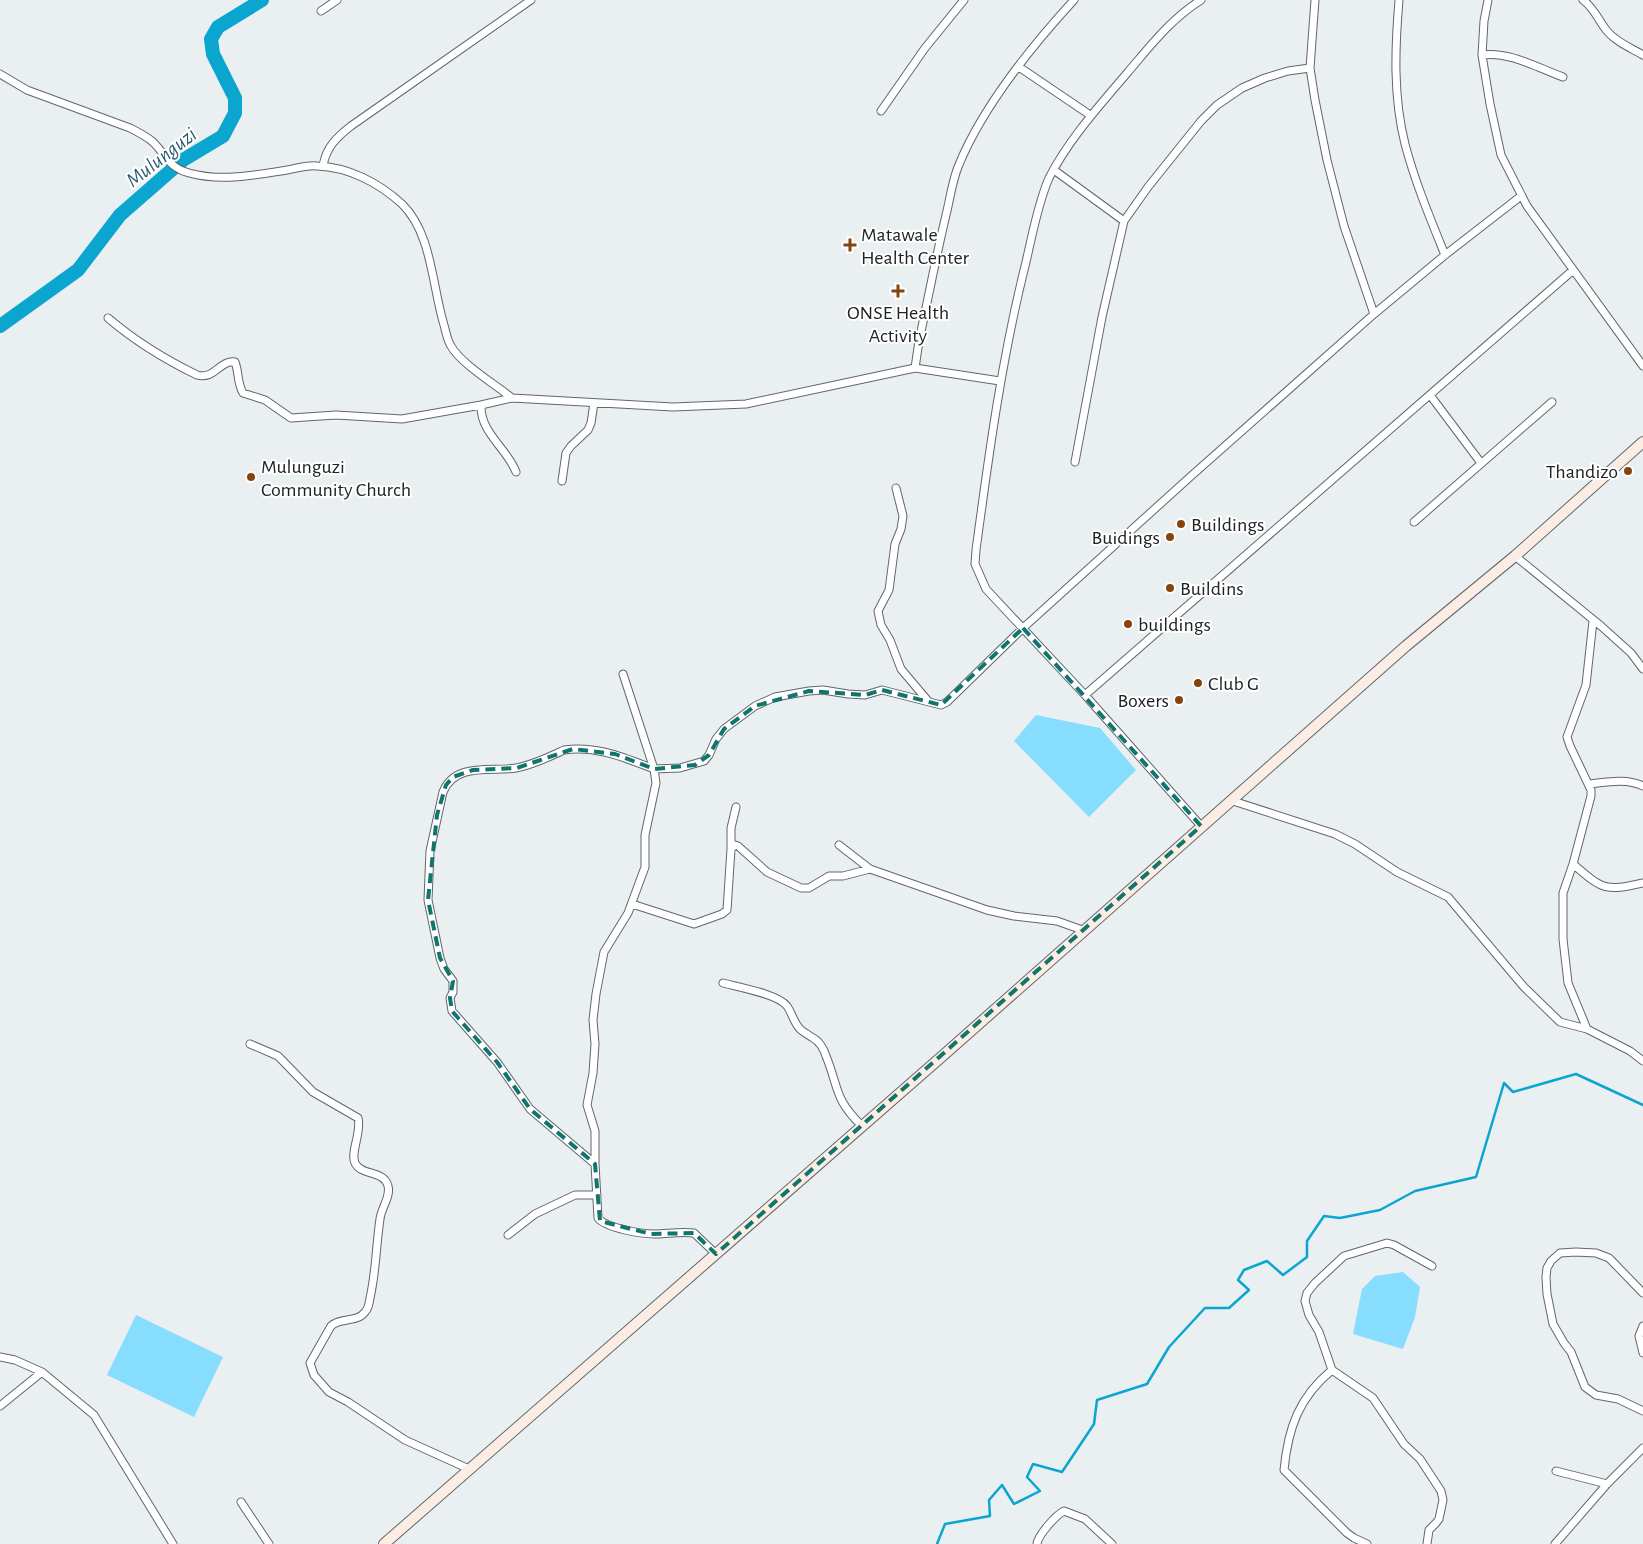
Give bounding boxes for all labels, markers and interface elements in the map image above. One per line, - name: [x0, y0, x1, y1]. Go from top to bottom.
- water label: Mulunguzi: [122, 123, 201, 191]
- place label: Matawale Health Center: [861, 225, 970, 268]
- marker: Matawale Health Center: [843, 238, 857, 252]
- marker: ONSE Health Activity: [891, 284, 905, 298]
- place label: ONSE Health Activity: [847, 303, 949, 346]
- place label: Mulunguzi Community Church: [261, 457, 411, 500]
- place label: Thandizo: [1546, 462, 1618, 482]
- marker: Thandizo: [1622, 465, 1634, 477]
- marker: Mulunguzi Community Church: [245, 471, 257, 483]
- place label: Buildings: [1191, 515, 1264, 535]
- marker: Buildings: [1175, 518, 1187, 530]
- place label: Buidings: [1092, 528, 1160, 548]
- marker: Buidings: [1164, 531, 1176, 543]
- place label: Buildins: [1180, 579, 1244, 599]
- marker: Buildins: [1164, 582, 1176, 594]
- place label: buildings: [1138, 615, 1211, 635]
- marker: buildings: [1122, 618, 1134, 630]
- place label: Club G: [1208, 674, 1259, 694]
- marker: Club G: [1192, 677, 1204, 689]
- place label: Boxers: [1118, 691, 1169, 711]
- marker: Boxers: [1173, 694, 1185, 706]

